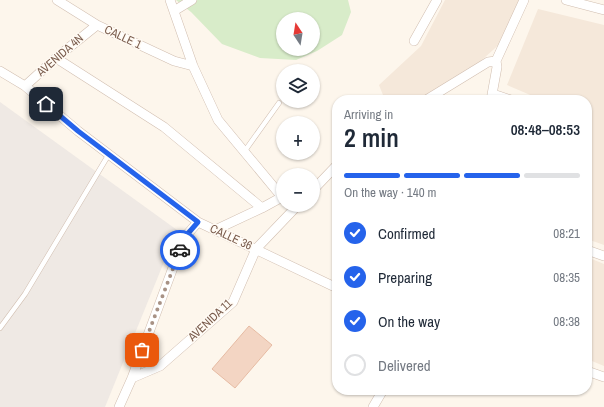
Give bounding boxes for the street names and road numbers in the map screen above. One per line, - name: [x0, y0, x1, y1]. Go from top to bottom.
- street label: CALLE 1: [102, 21, 145, 53]
- street label: AVENIDA 4N: [32, 30, 87, 80]
- street label: CALLE 36: [207, 220, 255, 254]
- street label: AVENIDA 11: [184, 295, 236, 345]

